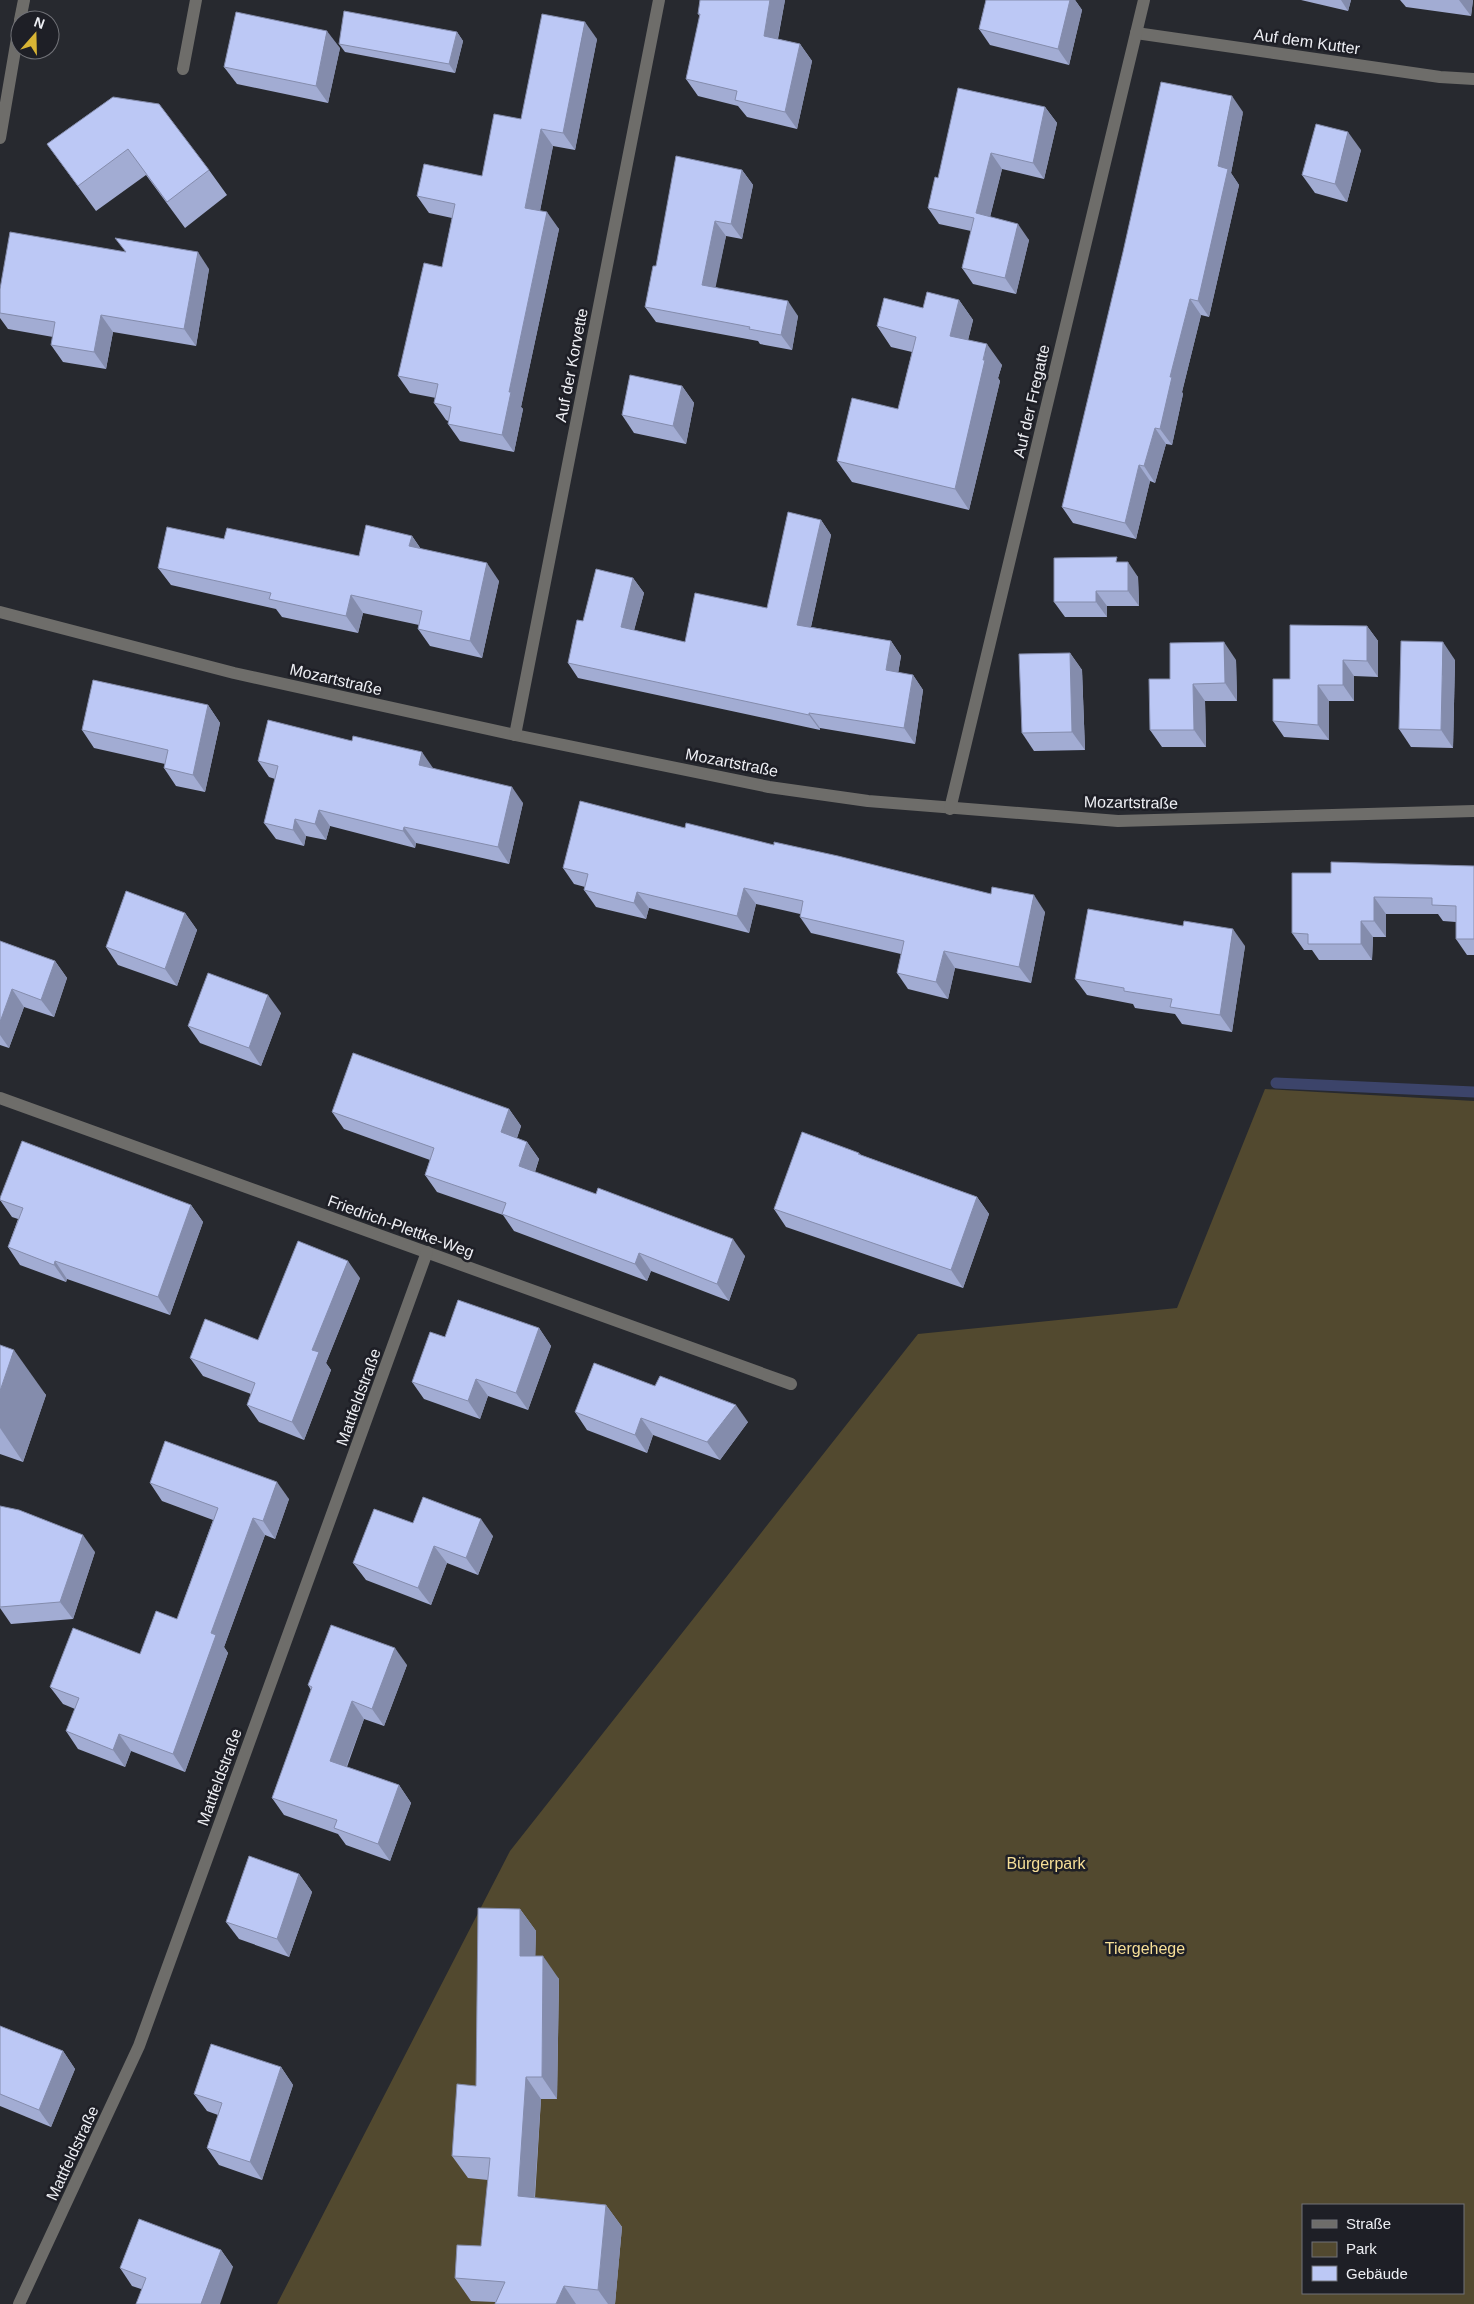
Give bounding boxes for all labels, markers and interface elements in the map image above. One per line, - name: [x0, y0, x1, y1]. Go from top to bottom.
- north arrow: [10, 10, 60, 60]
- text: N: [32, 14, 47, 32]
- street label: Auf dem Kutter: [1253, 26, 1362, 57]
- street label: Auf der Korvette: [552, 307, 591, 423]
- street label: Auf der Fregatte: [1010, 343, 1053, 459]
- street label: Mozartstraße: [288, 661, 384, 698]
- street label: Mozartstraße: [684, 745, 780, 780]
- street label: Mozartstraße: [1084, 793, 1178, 812]
- street label: Friedrich-Plettke-Weg: [325, 1192, 476, 1261]
- street label: Mattfeldstraße: [333, 1346, 384, 1448]
- street label: Mattfeldstraße: [194, 1726, 245, 1828]
- park label: Bürgerpark: [1006, 1855, 1087, 1872]
- park label: Tiergehege: [1105, 1940, 1185, 1957]
- street label: Mattfeldstraße: [43, 2103, 102, 2203]
- legend: [1302, 2204, 1464, 2294]
- text: Straße: [1346, 2215, 1391, 2232]
- text: Park: [1346, 2240, 1377, 2257]
- text: Gebäude: [1346, 2265, 1408, 2282]

